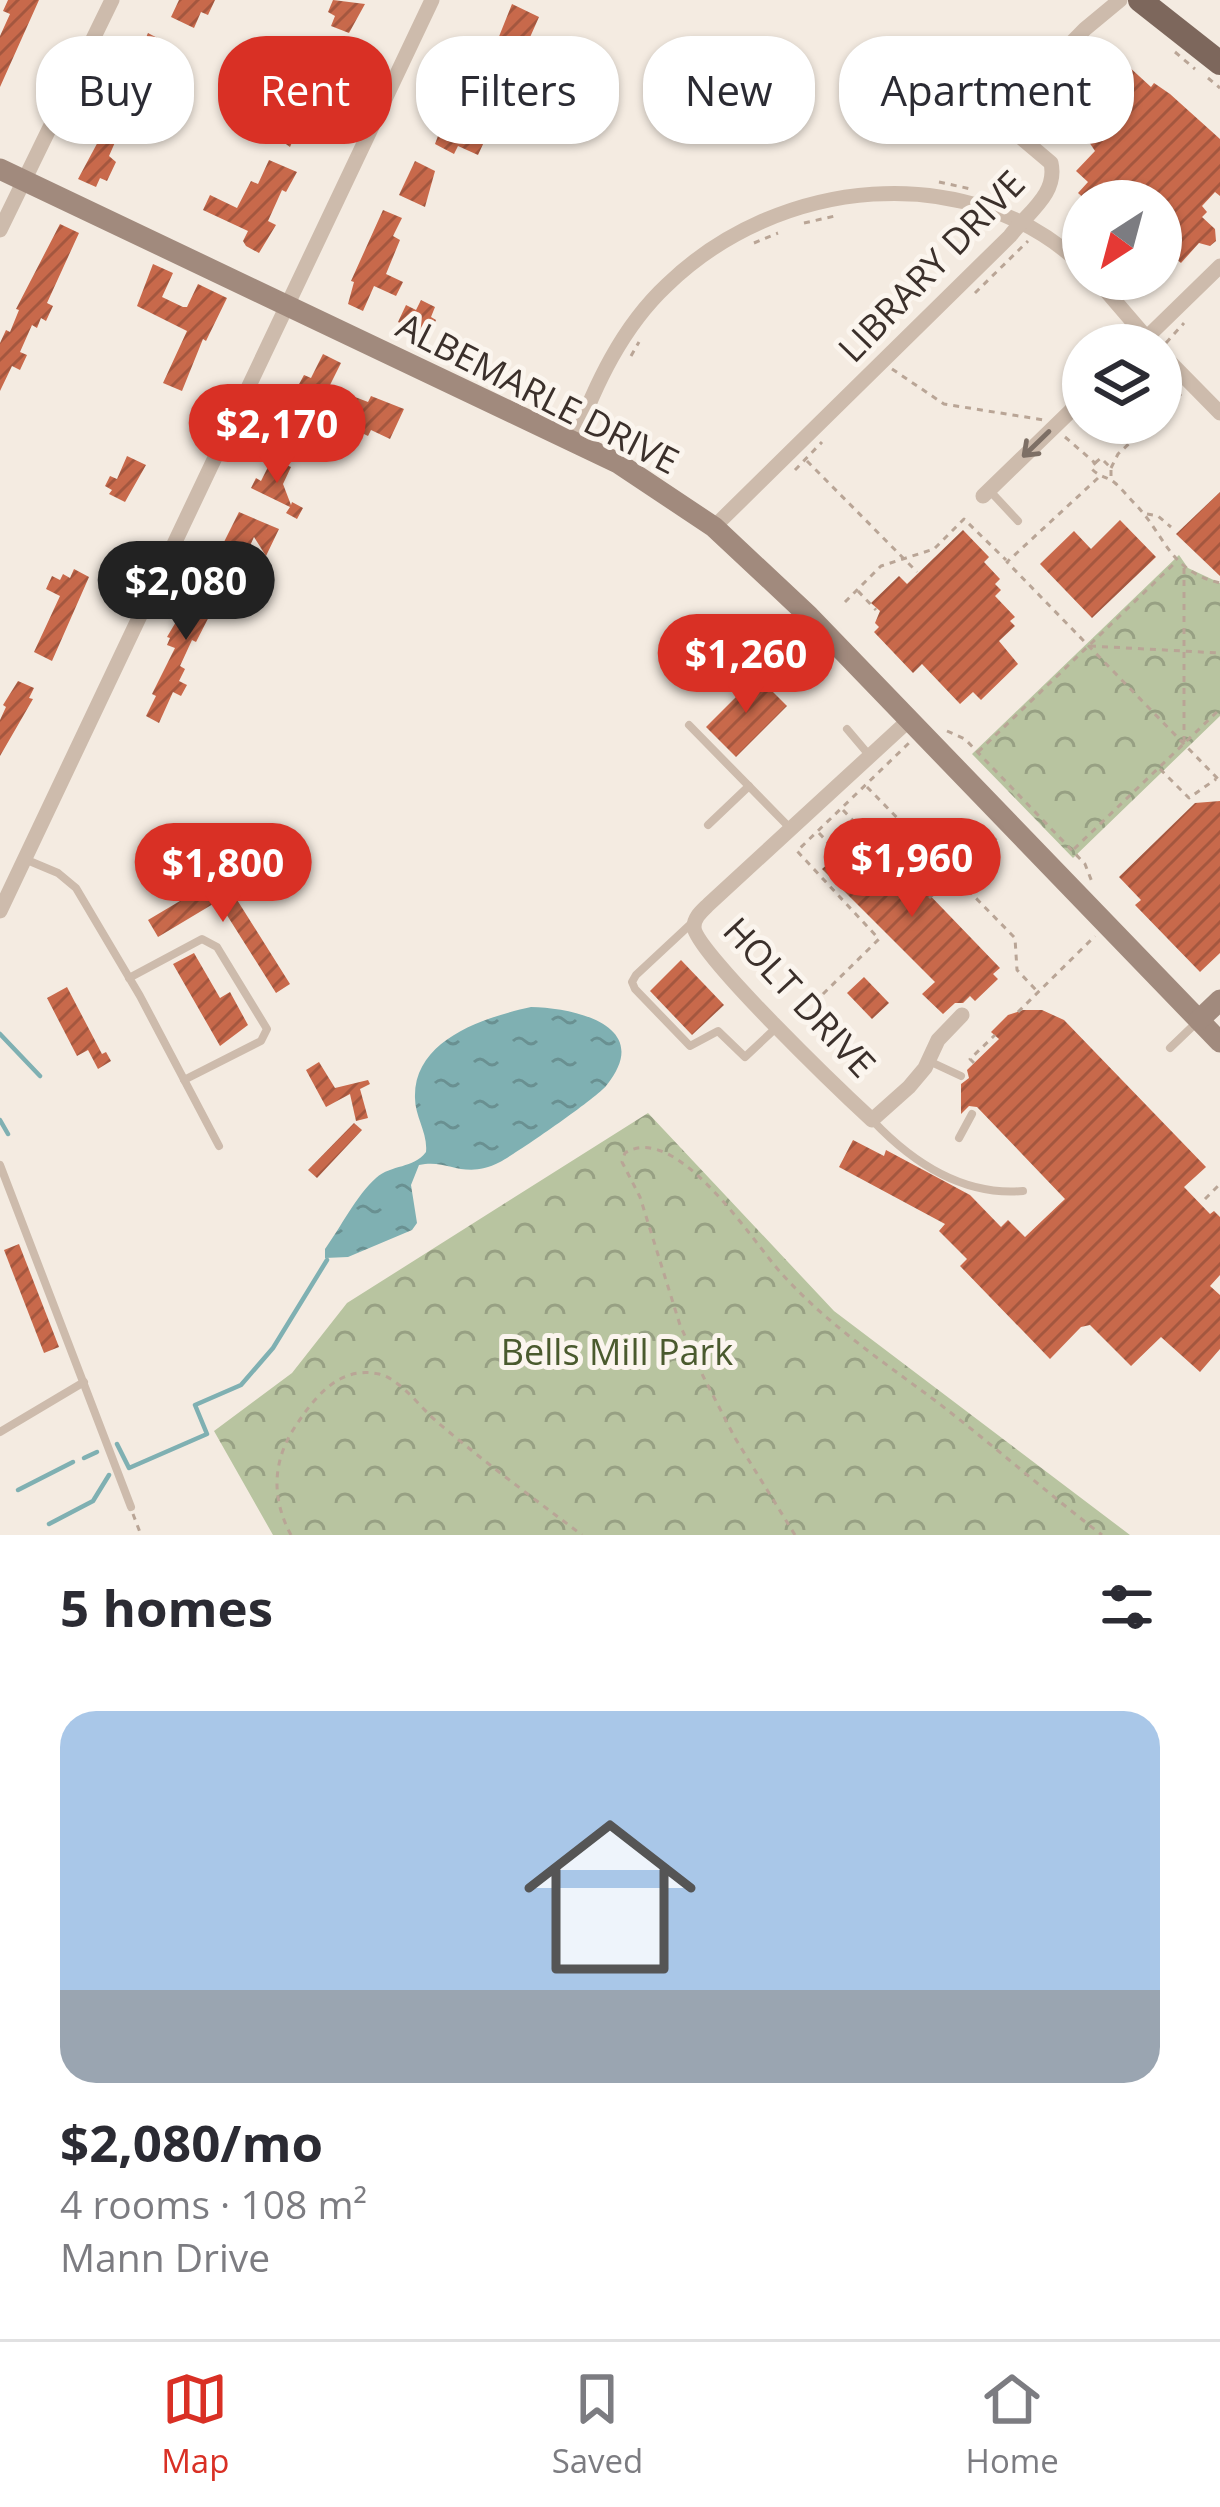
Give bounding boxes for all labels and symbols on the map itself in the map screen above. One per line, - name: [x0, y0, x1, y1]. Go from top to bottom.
- street label: LIBRARY DRIVE: [827, 160, 1035, 372]
- north arrow: [1062, 180, 1182, 300]
- street label: ALBEMARLE DRIVE: [389, 301, 687, 485]
- pin: $2,170: [179, 384, 375, 486]
- one-way arrow: [1022, 430, 1051, 458]
- pin: $2,080: [88, 541, 284, 643]
- pin: $1,260: [648, 614, 844, 716]
- pin: $1,960: [814, 818, 1010, 920]
- pin: $1,800: [125, 823, 321, 925]
- street label: HOLT DRIVE: [713, 906, 887, 1088]
- park label: Bells Mill Park: [501, 1327, 733, 1376]

